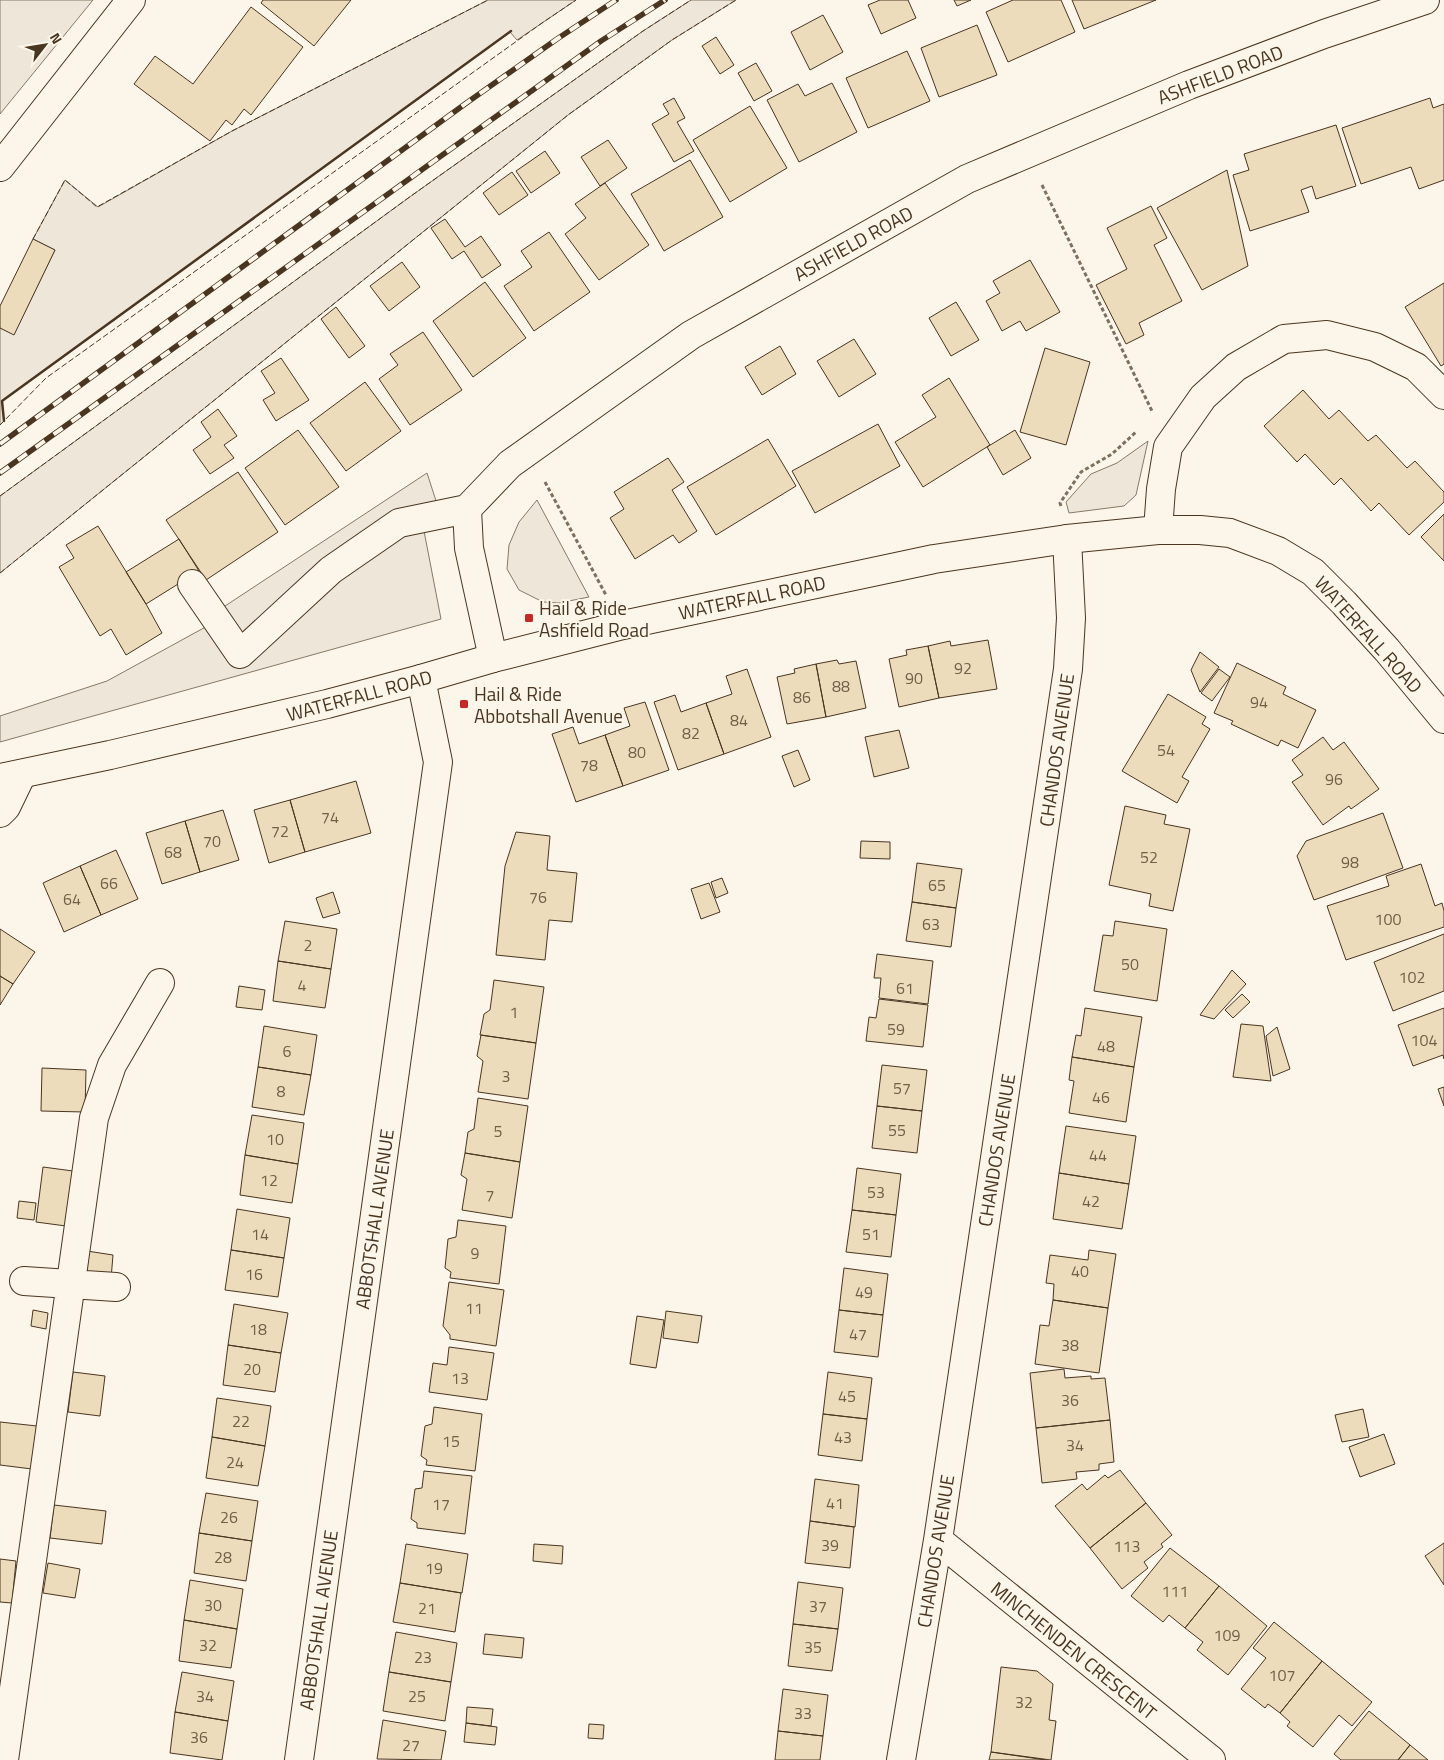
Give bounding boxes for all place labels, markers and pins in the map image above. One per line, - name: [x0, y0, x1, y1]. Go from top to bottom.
- place label: Hail & Ride Ashfield Road: [539, 593, 649, 644]
- marker: Hail & Ride Ashfield Road: [523, 612, 535, 624]
- place label: Hail & Ride Abbotshall Avenue: [474, 679, 623, 730]
- marker: Hail & Ride Abbotshall Avenue: [458, 698, 470, 710]

